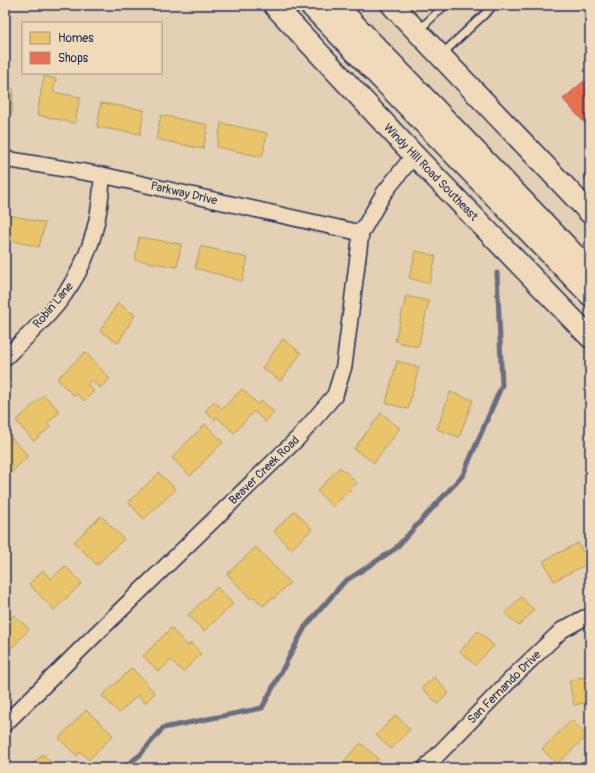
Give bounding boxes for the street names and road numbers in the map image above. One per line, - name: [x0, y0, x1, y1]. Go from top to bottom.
- street label: Windy Hill Road Southeast: [380, 120, 481, 224]
- street label: Parkway Drive: [149, 179, 219, 208]
- street label: Robin Lane: [30, 279, 77, 331]
- street label: Beaver Creek Road: [226, 433, 303, 508]
- street label: San Fernando Drive: [464, 647, 544, 727]

